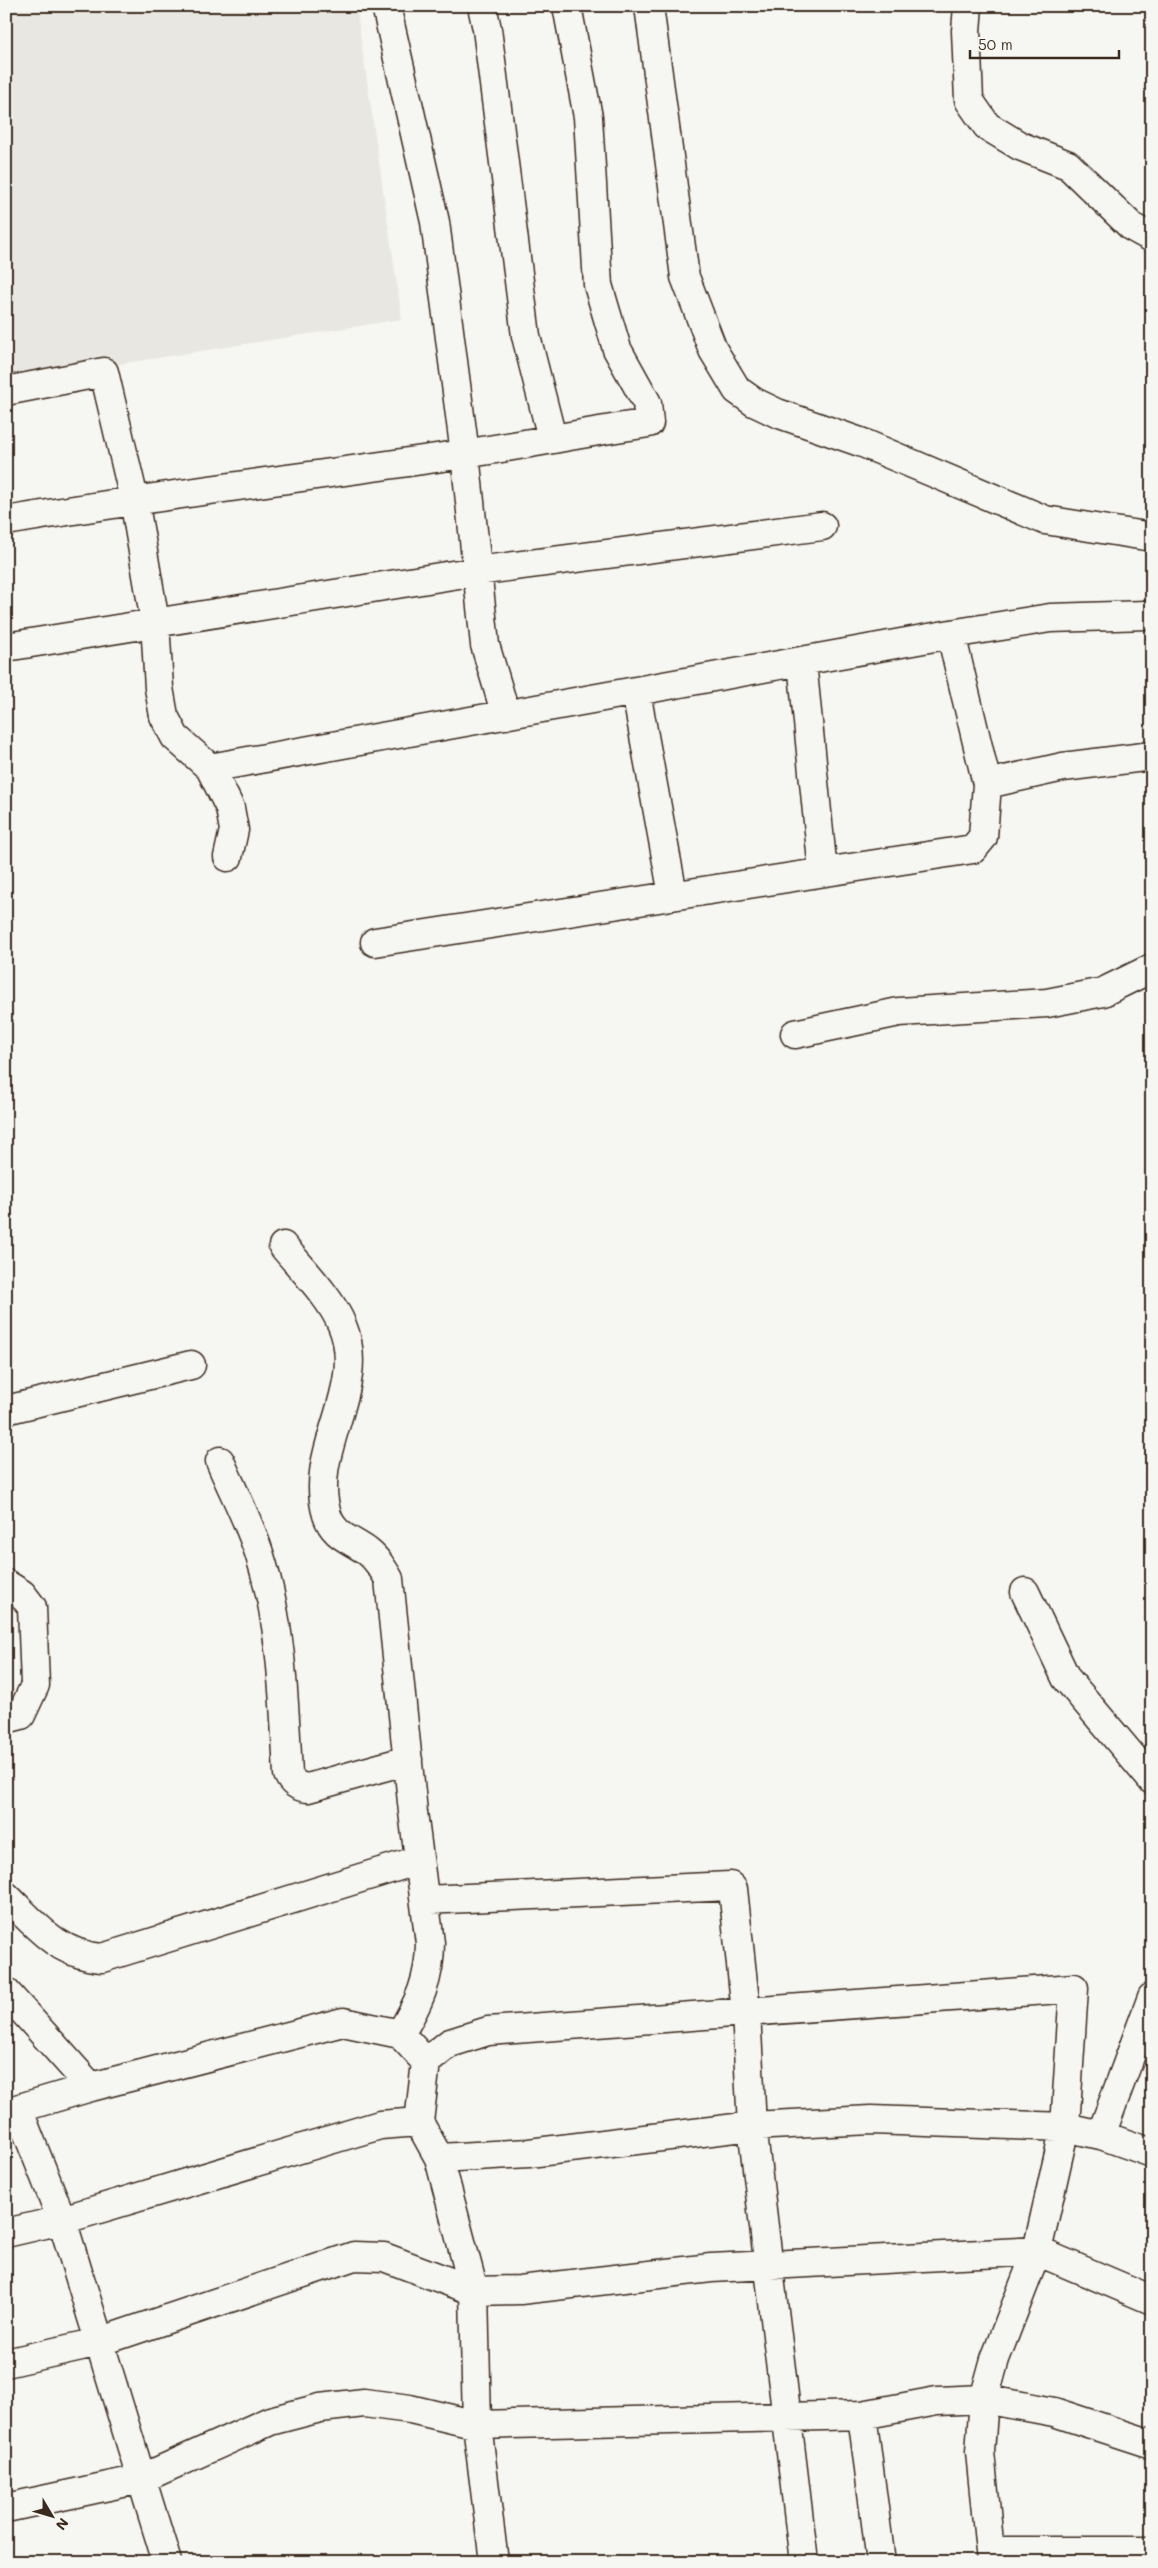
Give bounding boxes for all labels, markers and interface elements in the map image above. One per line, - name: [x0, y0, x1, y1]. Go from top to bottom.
- scale bar: [970, 28, 1119, 60]
- text: 50 m: [978, 34, 1013, 54]
- north arrow: [28, 2490, 78, 2540]
- text: N: [52, 2514, 73, 2534]

